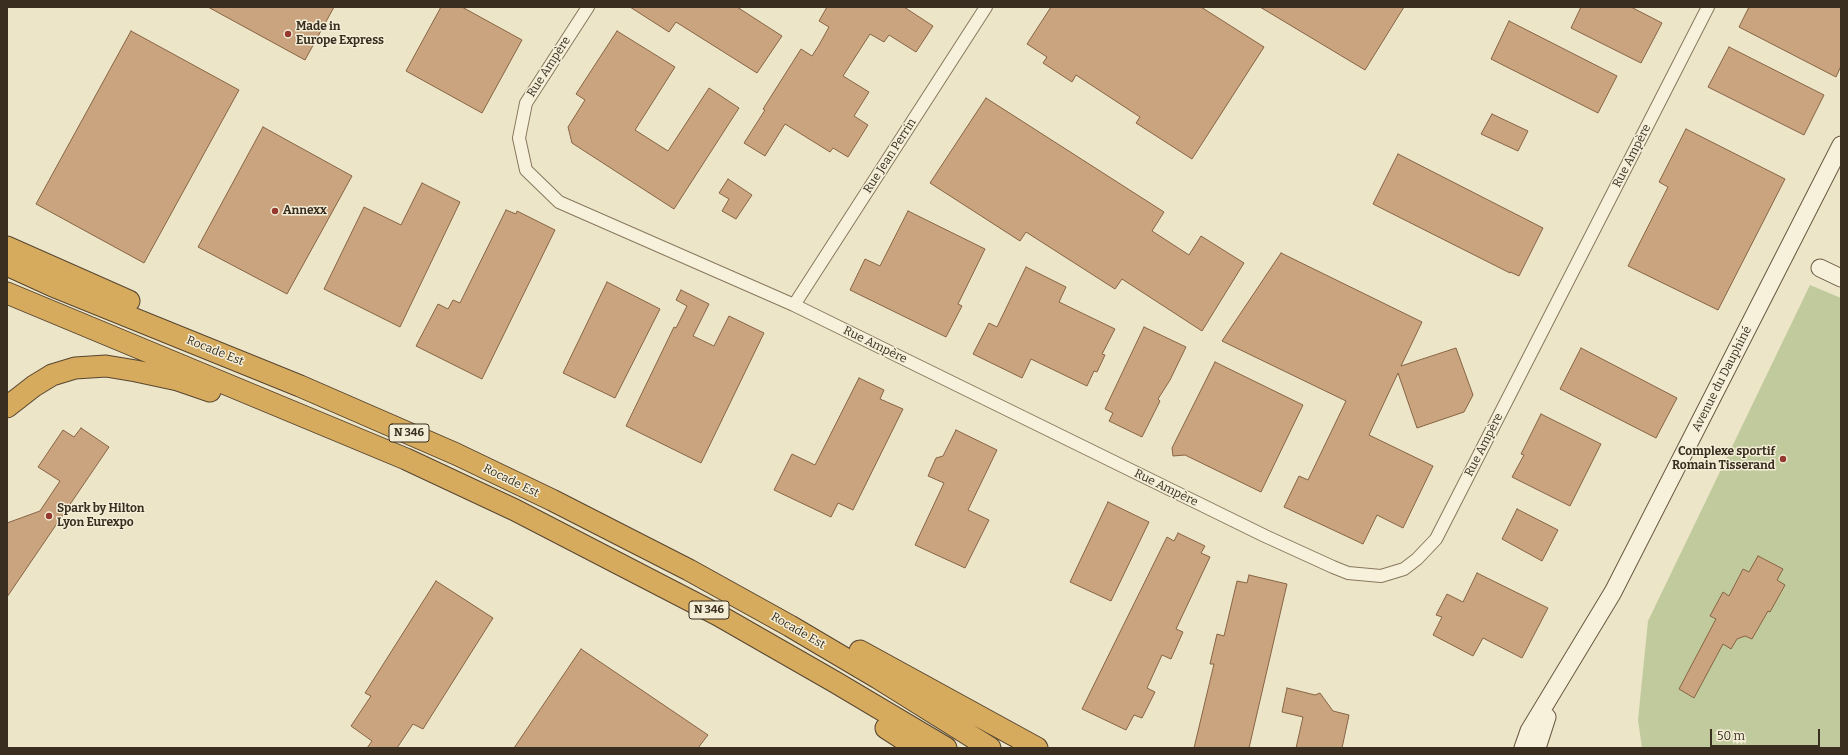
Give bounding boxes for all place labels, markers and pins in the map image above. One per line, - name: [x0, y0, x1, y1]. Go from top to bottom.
- place label: Made in Europe Express: [296, 20, 384, 48]
- marker: Made in Europe Express: [283, 29, 293, 39]
- place label: Annexx: [283, 204, 327, 218]
- marker: Annexx: [270, 206, 280, 216]
- place label: Complexe sportif Romain Tisserand: [1672, 445, 1775, 473]
- marker: Complexe sportif Romain Tisserand: [1778, 454, 1788, 464]
- place label: Spark by Hilton Lyon Eurexpo: [57, 502, 145, 530]
- marker: Spark by Hilton Lyon Eurexpo: [44, 511, 54, 521]

